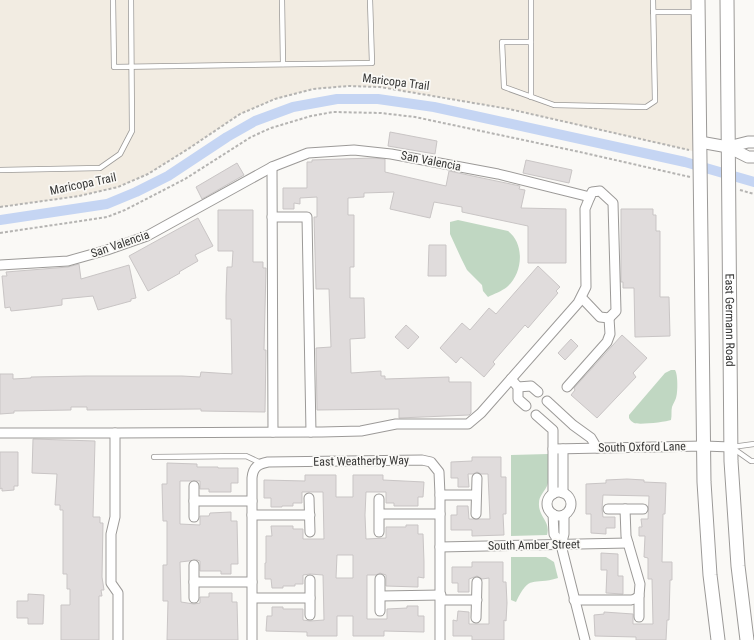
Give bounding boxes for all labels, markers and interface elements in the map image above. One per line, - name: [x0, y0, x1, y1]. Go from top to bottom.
- street label: Maricopa Trail: [362, 71, 430, 93]
- street label: San Valencia: [400, 148, 463, 174]
- street label: Maricopa Trail: [49, 170, 117, 198]
- street label: San Valencia: [89, 227, 151, 261]
- street label: East Germann Road: [722, 273, 737, 367]
- street label: South Oxford Lane: [598, 439, 686, 455]
- street label: East Weatherby Way: [313, 453, 409, 469]
- street label: South Amber Street: [488, 537, 581, 553]

